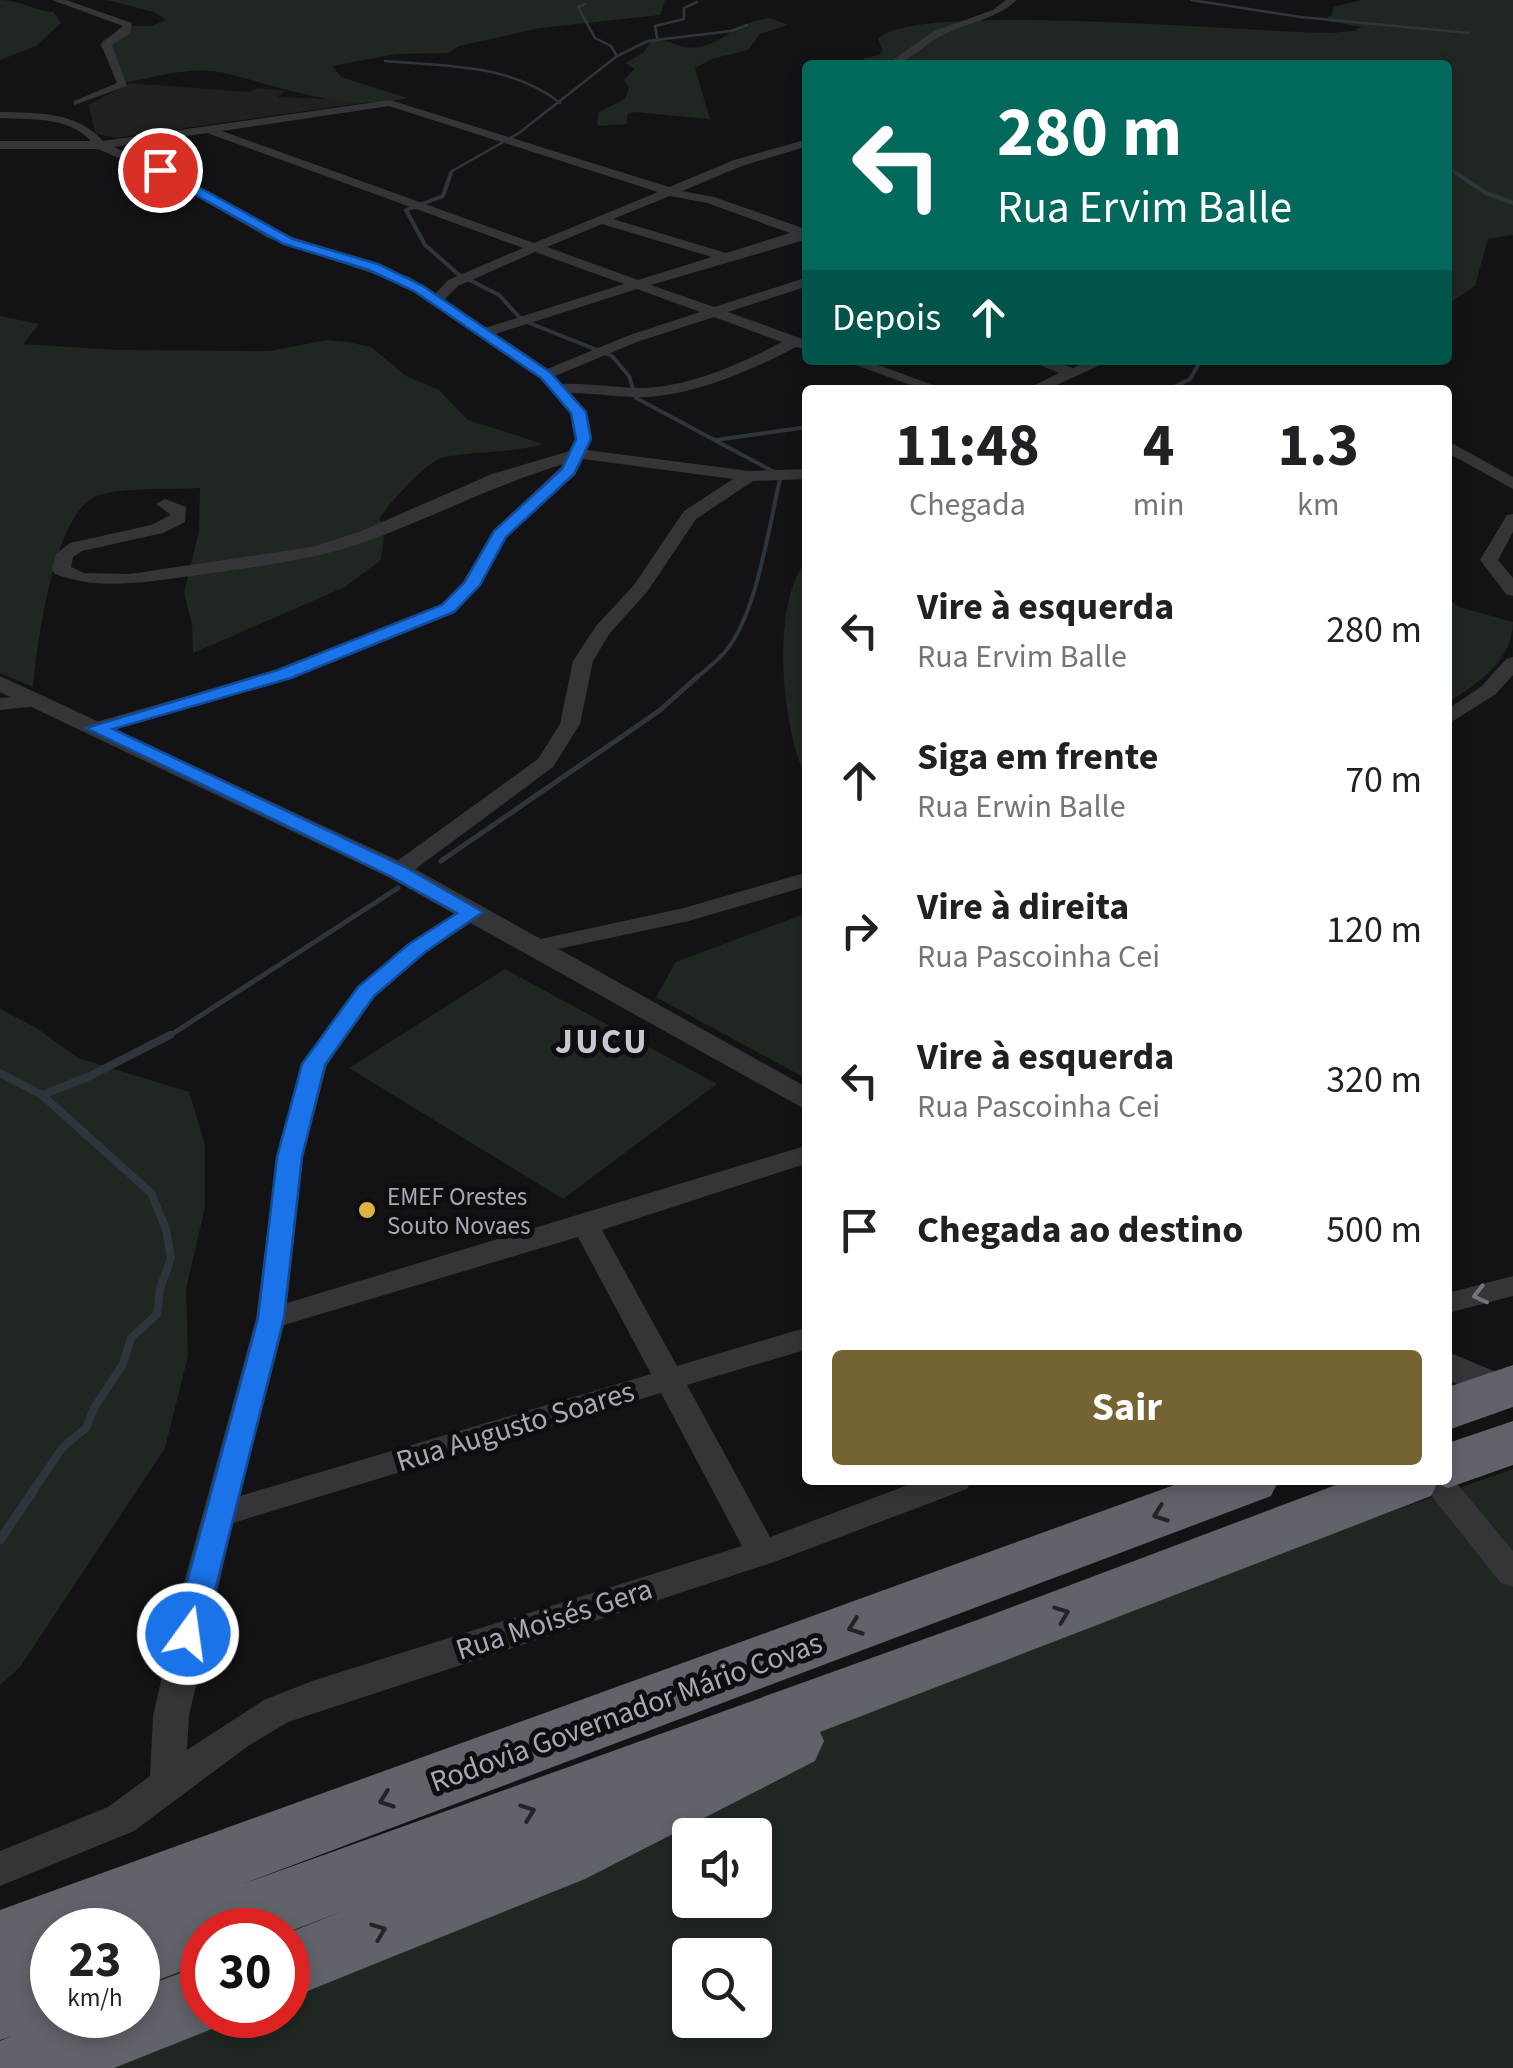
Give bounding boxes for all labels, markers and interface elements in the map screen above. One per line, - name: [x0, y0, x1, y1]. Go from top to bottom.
- text: 280 m: [997, 83, 1182, 183]
- icon: left: [832, 100, 962, 230]
- pin: [118, 128, 203, 213]
- icon: arrive: [133, 143, 188, 198]
- text: Rua Ervim Balle: [997, 176, 1292, 240]
- icon: ahead: [961, 290, 1016, 345]
- text: Depois: [832, 291, 941, 345]
- text: 11:48: [895, 404, 1040, 489]
- text: 4: [1143, 404, 1175, 489]
- text: 1.3: [1278, 404, 1359, 489]
- text: Chegada: [909, 482, 1026, 528]
- text: min: [1133, 482, 1185, 528]
- text: km: [1297, 482, 1339, 528]
- text: Vire à esquerda: [917, 580, 1174, 634]
- icon: left: [832, 603, 887, 658]
- text: 280 m: [1326, 603, 1422, 657]
- text: Rua Ervim Balle: [917, 634, 1127, 680]
- text: Siga em frente: [917, 730, 1158, 784]
- icon: ahead: [832, 753, 887, 808]
- text: 70 m: [1345, 753, 1422, 807]
- text: Rua Erwin Balle: [917, 784, 1126, 830]
- text: Vire à direita: [917, 880, 1129, 934]
- icon: right: [832, 903, 887, 958]
- text: 120 m: [1326, 903, 1422, 957]
- text: Rua Pascoinha Cei: [917, 934, 1160, 980]
- district label: JUCU: [555, 1017, 649, 1067]
- text: Vire à esquerda: [917, 1030, 1174, 1084]
- icon: left: [832, 1053, 887, 1108]
- text: 320 m: [1326, 1053, 1422, 1107]
- text: Rua Pascoinha Cei: [917, 1084, 1160, 1130]
- place label: EMEF Orestes Souto Novaes: [387, 1179, 530, 1244]
- marker: EMEF Orestes Souto Novaes: [356, 1199, 378, 1221]
- icon: arrive: [832, 1203, 887, 1258]
- text: Chegada ao destino: [917, 1203, 1243, 1257]
- text: 500 m: [1326, 1203, 1422, 1257]
- one-way arrow: [1472, 1283, 1489, 1304]
- button: Sair: [832, 1350, 1422, 1465]
- street label: Rua Augusto Soares: [391, 1370, 639, 1483]
- one-way arrow: [1152, 1502, 1170, 1522]
- street label: Rua Moisés Gera: [450, 1567, 658, 1671]
- position arrow: [136, 1582, 240, 1686]
- one-way arrow: [1053, 1605, 1070, 1626]
- one-way arrow: [848, 1615, 865, 1636]
- street label: Rodovia Governador Mário Covas: [424, 1621, 828, 1804]
- one-way arrow: [379, 1789, 396, 1809]
- one-way arrow: [518, 1803, 535, 1824]
- map controls: [672, 1818, 772, 2038]
- button: sound: [672, 1818, 772, 1918]
- speed limit sign: 30: [180, 1908, 310, 2038]
- one-way arrow: [369, 1922, 386, 1943]
- text: 23: [69, 1925, 121, 1996]
- button: search: [672, 1938, 772, 2038]
- text: km/h: [67, 1980, 123, 2016]

